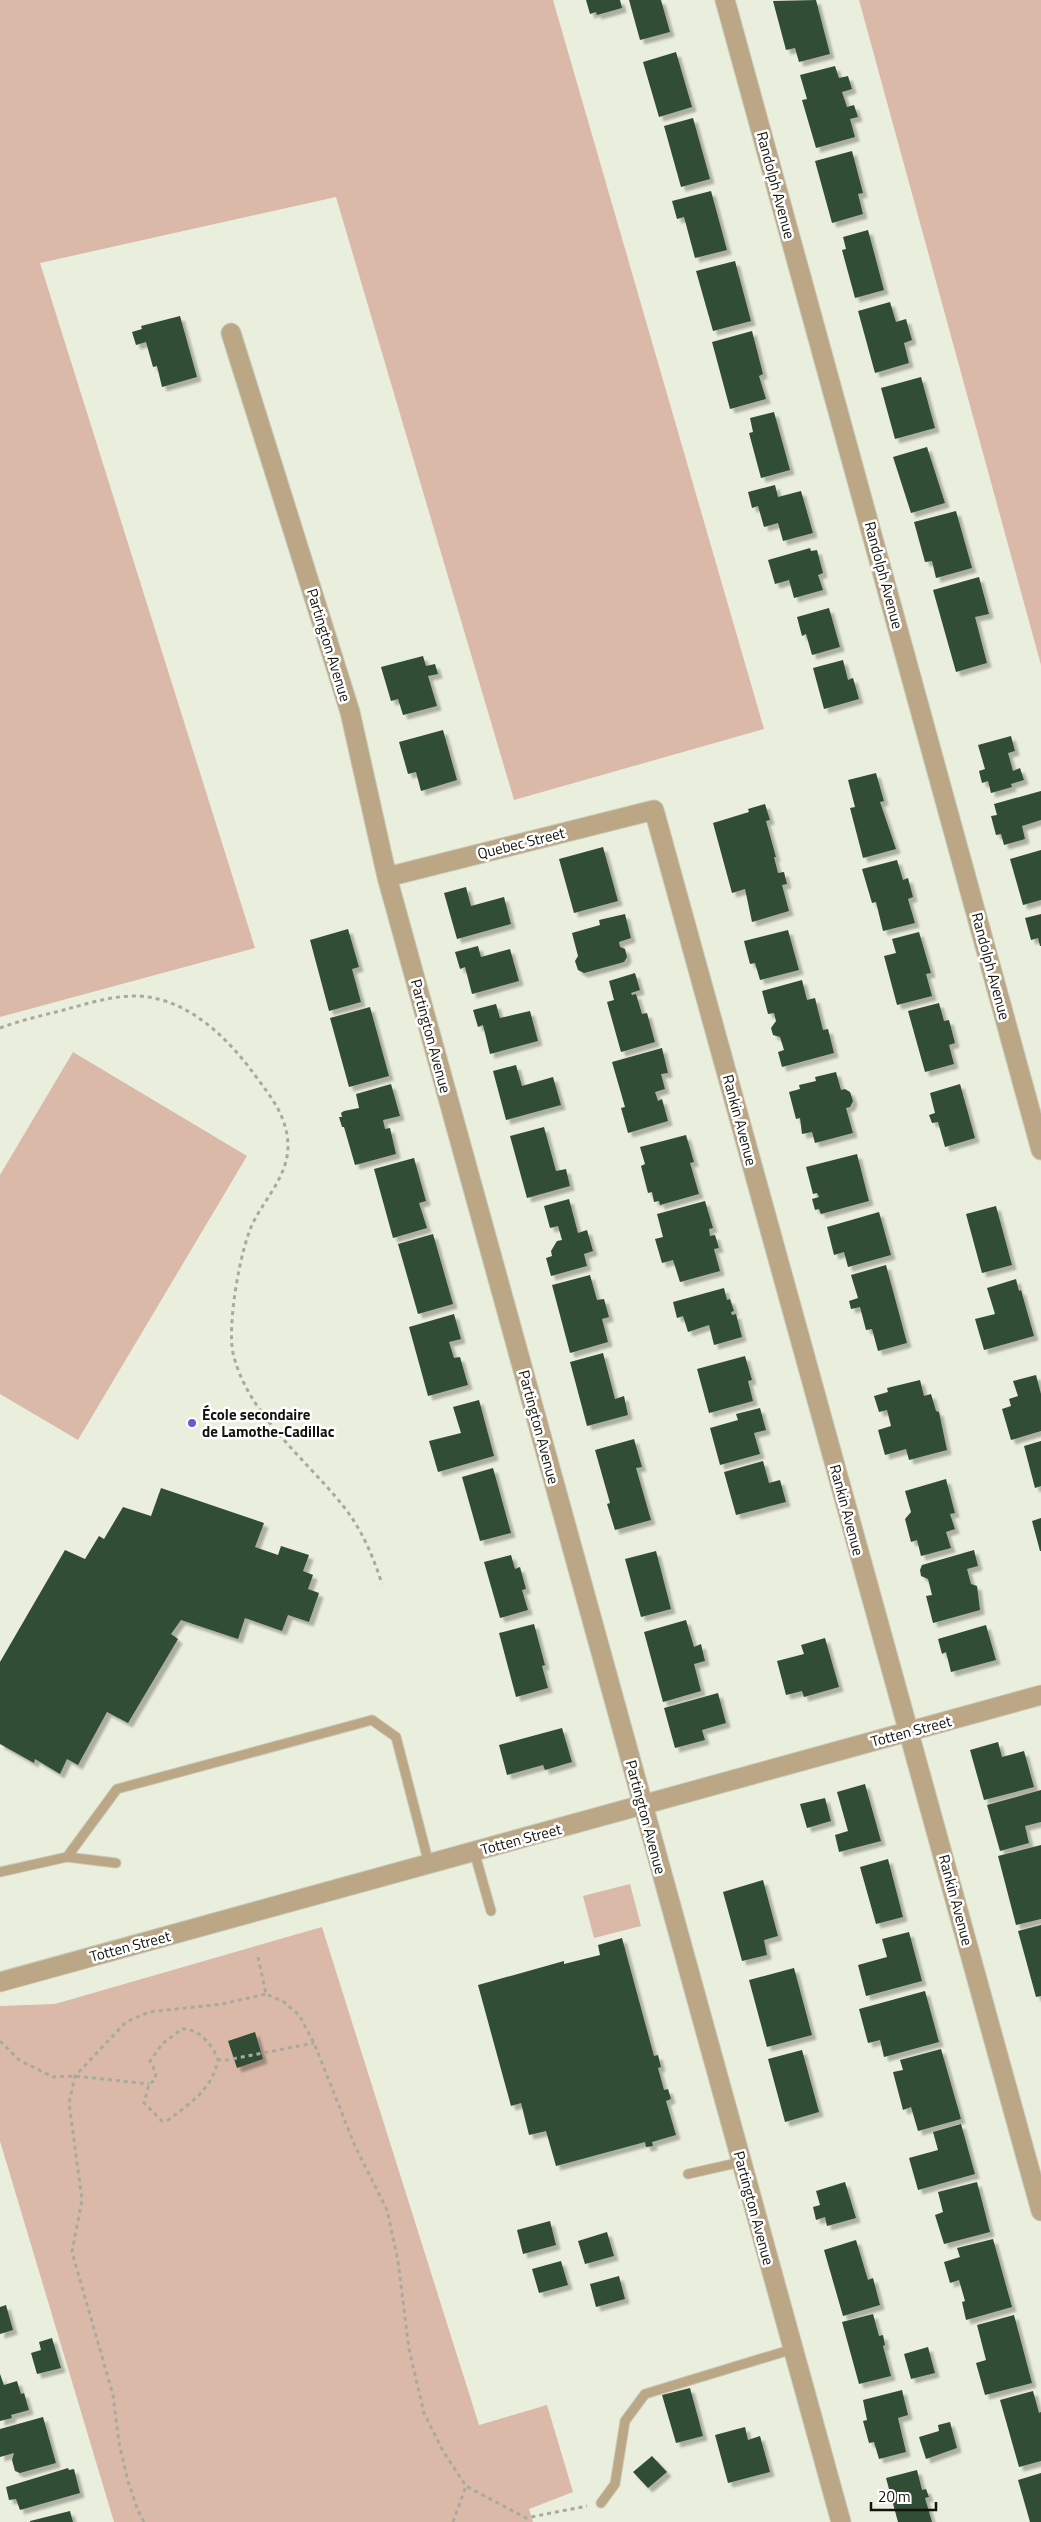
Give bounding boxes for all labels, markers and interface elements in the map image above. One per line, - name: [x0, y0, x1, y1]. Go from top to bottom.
- street label: Randolph Avenue: [751, 129, 801, 241]
- street label: Randolph Avenue: [859, 519, 909, 631]
- street label: Partington Avenue: [301, 586, 357, 704]
- street label: Quebec Street: [475, 821, 568, 865]
- street label: Randolph Avenue: [966, 910, 1016, 1022]
- street label: Partington Avenue: [405, 976, 457, 1096]
- street label: Rankin Avenue: [717, 1072, 763, 1168]
- street label: Partington Avenue: [513, 1367, 565, 1487]
- place label: École secondaire de Lamothe-Cadillac: [202, 1403, 335, 1443]
- marker: École secondaire de Lamothe-Cadillac: [186, 1417, 198, 1429]
- street label: Rankin Avenue: [824, 1462, 870, 1558]
- street label: Totten Street: [868, 1709, 955, 1753]
- street label: Partington Avenue: [620, 1757, 672, 1877]
- street label: Totten Street: [478, 1817, 565, 1861]
- street label: Rankin Avenue: [933, 1852, 979, 1948]
- street label: Totten Street: [87, 1924, 174, 1968]
- street label: Partington Avenue: [728, 2148, 780, 2268]
- scale bar: [871, 2480, 936, 2512]
- text: 20 m: [878, 2485, 911, 2508]

